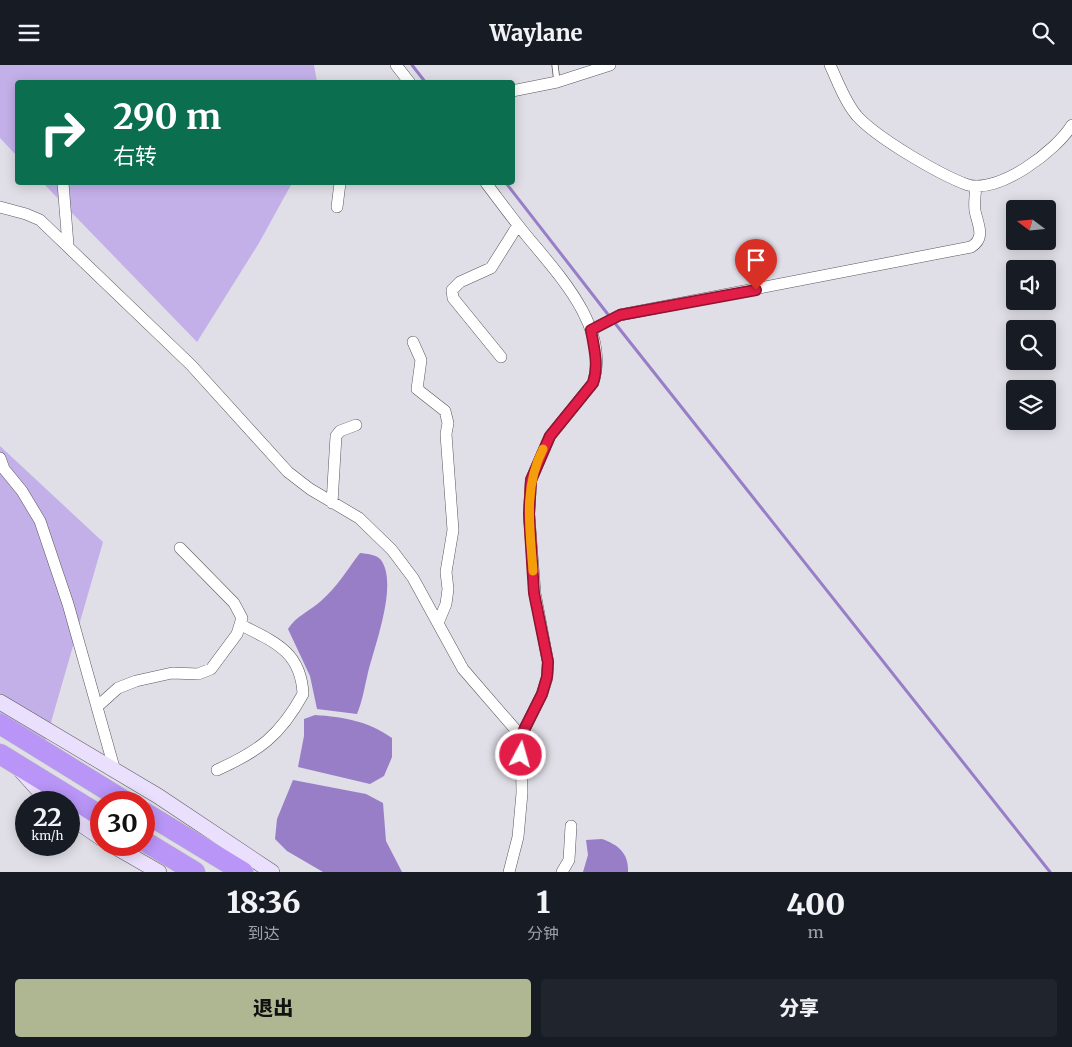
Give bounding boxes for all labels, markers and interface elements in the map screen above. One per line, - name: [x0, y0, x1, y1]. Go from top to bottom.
- icon: menu: [15, 19, 43, 47]
- text: Waylane: [489, 19, 583, 47]
- icon: search: [1029, 19, 1057, 47]
- text: 290 m: [113, 95, 221, 139]
- icon: right: [30, 100, 95, 165]
- text: 右转: [113, 142, 157, 170]
- north arrow: [1006, 200, 1056, 250]
- map controls: [1006, 200, 1056, 430]
- pin: [735, 239, 777, 290]
- icon: arrive: [742, 246, 770, 274]
- button: sound: [1006, 260, 1056, 310]
- button: search: [1006, 320, 1056, 370]
- button: layers: [1006, 380, 1056, 430]
- position arrow: [494, 728, 546, 780]
- speed limit sign: 30: [90, 791, 155, 856]
- text: 22: [33, 801, 62, 833]
- text: km/h: [32, 828, 63, 843]
- text: 18:36: [227, 883, 301, 921]
- text: 1: [536, 883, 550, 921]
- text: 400: [786, 885, 845, 923]
- text: m: [808, 922, 824, 942]
- text: 到达: [248, 923, 280, 943]
- text: 分钟: [527, 923, 559, 943]
- button: 退出: [15, 979, 531, 1037]
- button: 分享: [541, 979, 1057, 1037]

